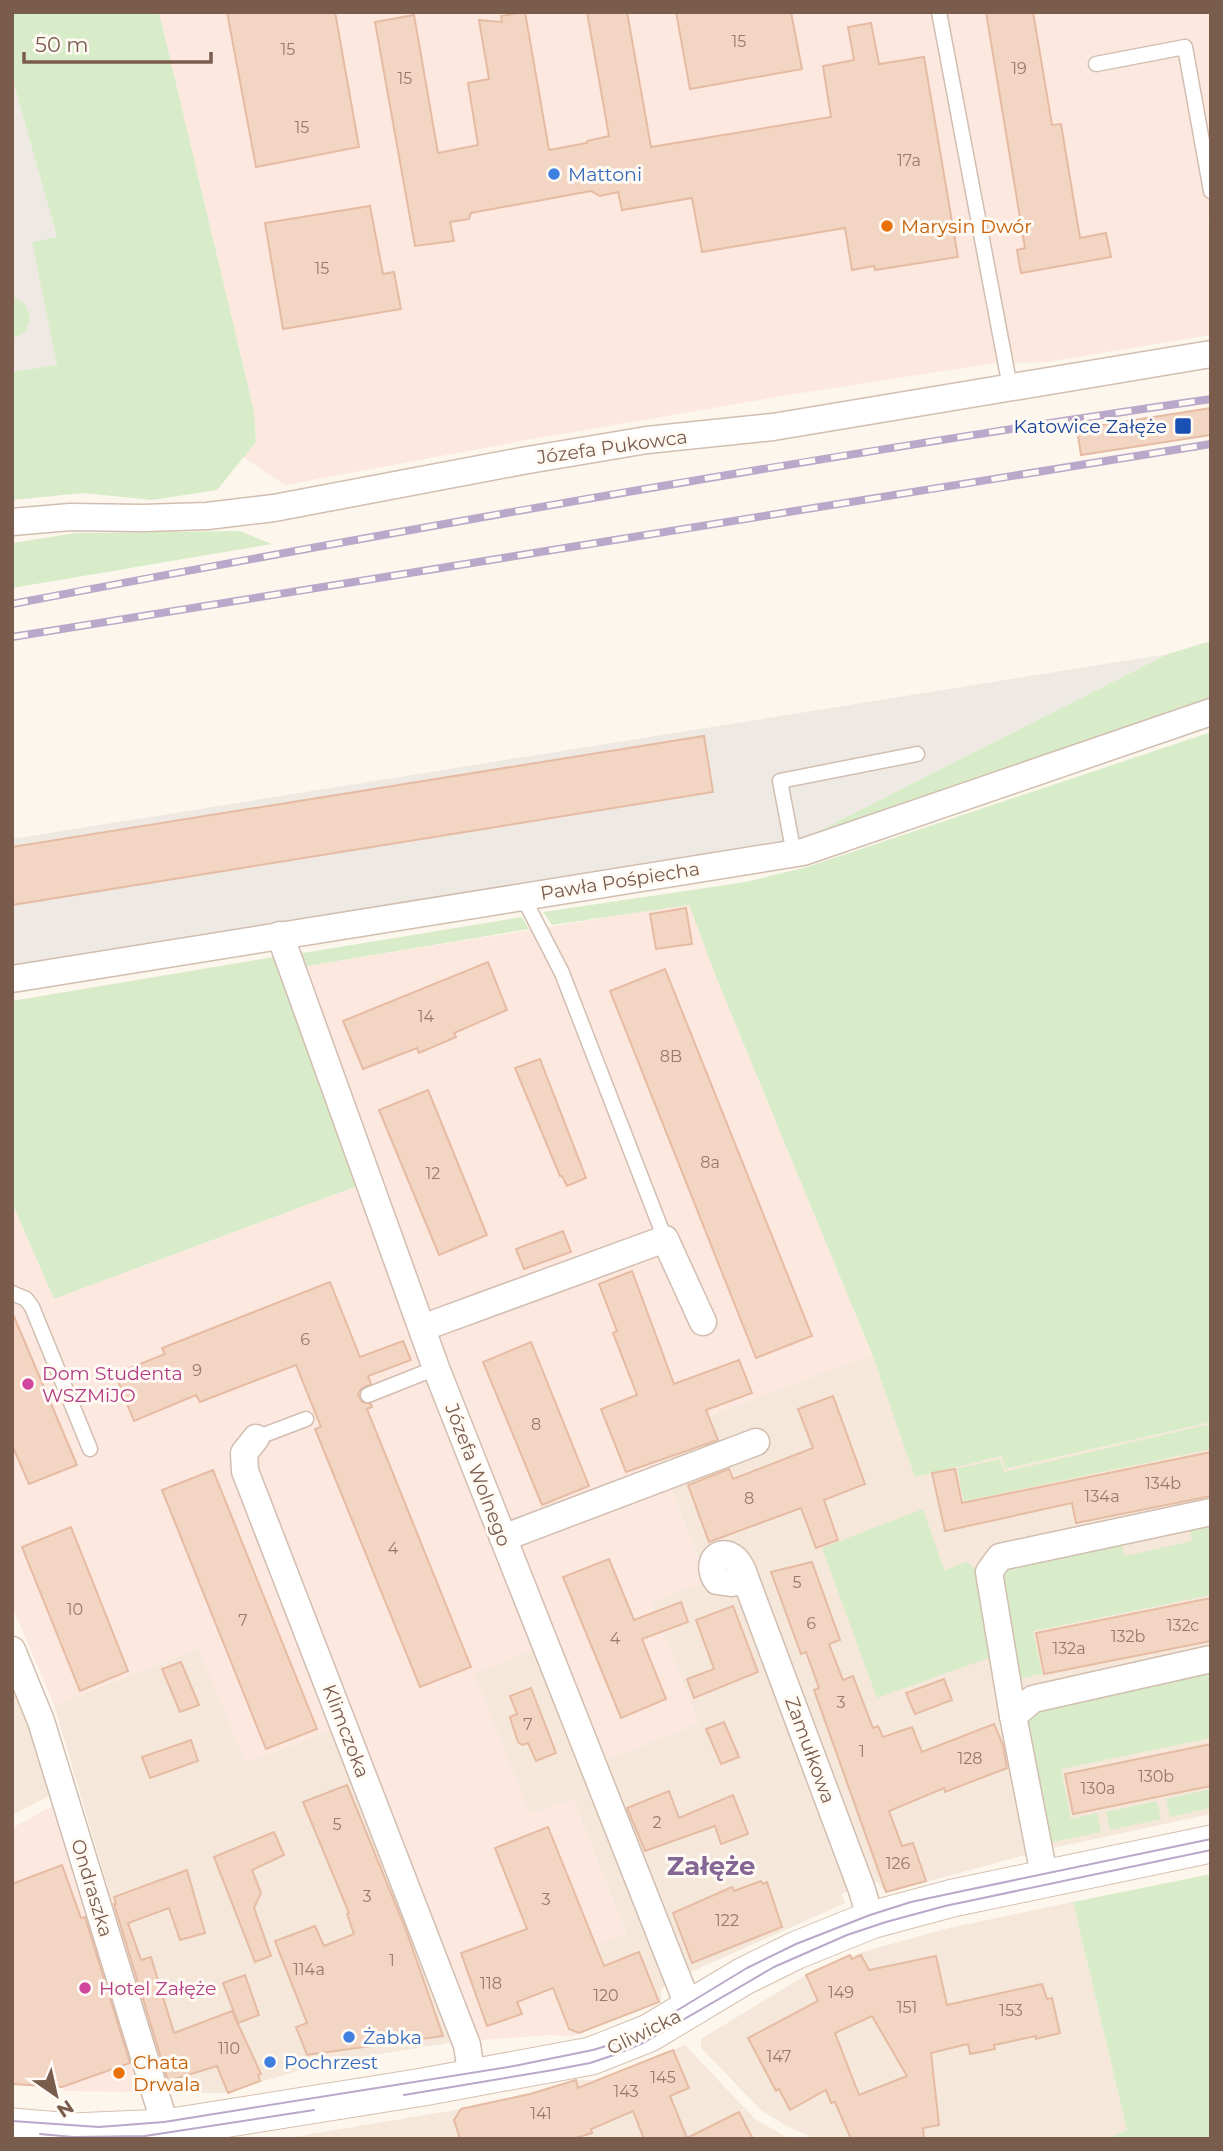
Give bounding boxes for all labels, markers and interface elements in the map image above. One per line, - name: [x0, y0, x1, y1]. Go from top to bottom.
- scale bar: [24, 21, 212, 65]
- text: 50 m: [35, 32, 89, 57]
- house number: 15: [732, 32, 746, 51]
- house number: 15: [281, 40, 295, 59]
- house number: 19: [1011, 59, 1027, 78]
- house number: 15: [398, 69, 412, 88]
- house number: 15: [295, 118, 309, 137]
- house number: 17a: [897, 151, 921, 170]
- place label: Mattoni: [568, 163, 642, 186]
- marker: Mattoni: [546, 166, 562, 182]
- place label: Marysin Dwór: [901, 215, 1032, 238]
- marker: Marysin Dwór: [879, 218, 895, 234]
- house number: 15: [315, 259, 329, 278]
- place label: Katowice Załęże: [1013, 415, 1167, 438]
- marker: Katowice Załęże: [1173, 416, 1193, 436]
- street label: Józefa Pukowca: [534, 425, 689, 469]
- street label: Pawła Pośpiecha: [539, 857, 701, 905]
- house number: 14: [418, 1007, 435, 1026]
- house number: 8B: [660, 1047, 682, 1066]
- house number: 8a: [700, 1153, 720, 1172]
- house number: 12: [426, 1164, 440, 1183]
- house number: 6: [300, 1330, 310, 1349]
- house number: 9: [192, 1361, 202, 1380]
- place label: Dom Studenta WSZMiJO: [42, 1362, 183, 1407]
- marker: Dom Studenta WSZMiJO: [20, 1376, 36, 1392]
- street label: Józefa Wolnego: [440, 1399, 516, 1550]
- house number: 8: [531, 1415, 541, 1434]
- house number: 134b: [1145, 1474, 1181, 1493]
- house number: 134a: [1084, 1487, 1120, 1506]
- house number: 8: [744, 1489, 754, 1508]
- house number: 4: [388, 1539, 399, 1558]
- house number: 5: [792, 1573, 802, 1592]
- house number: 10: [67, 1600, 83, 1619]
- house number: 7: [238, 1611, 248, 1630]
- house number: 6: [806, 1614, 816, 1633]
- house number: 132c: [1167, 1616, 1199, 1635]
- house number: 132b: [1111, 1627, 1145, 1646]
- house number: 4: [610, 1629, 621, 1648]
- house number: 132a: [1052, 1639, 1086, 1658]
- street label: Klimczoka: [318, 1681, 374, 1781]
- street label: Zamułkowa: [780, 1693, 840, 1807]
- house number: 3: [836, 1693, 846, 1712]
- house number: 7: [523, 1715, 533, 1734]
- house number: 1: [859, 1742, 865, 1761]
- house number: 128: [957, 1749, 983, 1768]
- house number: 130b: [1138, 1767, 1174, 1786]
- house number: 130a: [1081, 1779, 1115, 1798]
- house number: 2: [652, 1813, 662, 1832]
- house number: 5: [332, 1815, 342, 1834]
- street label: Ondraszka: [66, 1836, 118, 1940]
- district label: Załęże: [667, 1850, 755, 1882]
- house number: 126: [886, 1854, 911, 1873]
- house number: 3: [362, 1887, 372, 1906]
- house number: 3: [541, 1890, 551, 1909]
- house number: 122: [715, 1911, 739, 1930]
- house number: 1: [389, 1951, 395, 1970]
- house number: 114a: [293, 1960, 325, 1979]
- house number: 118: [480, 1974, 502, 1993]
- place label: Hotel Załęże: [99, 1977, 217, 2000]
- marker: Hotel Załęże: [77, 1980, 93, 1996]
- house number: 149: [828, 1983, 854, 2002]
- house number: 120: [593, 1986, 619, 2005]
- house number: 151: [897, 1998, 917, 2017]
- house number: 153: [999, 2001, 1023, 2020]
- street label: Gliwicka: [603, 2004, 685, 2060]
- place label: Żabka: [363, 2026, 422, 2049]
- marker: Żabka: [341, 2029, 357, 2045]
- house number: 110: [218, 2039, 240, 2058]
- house number: 147: [767, 2047, 791, 2066]
- place label: Chata Drwala: [133, 2051, 200, 2096]
- place label: Pochrzest: [284, 2051, 379, 2074]
- marker: Pochrzest: [262, 2054, 278, 2070]
- north arrow: [21, 2060, 91, 2130]
- marker: Chata Drwala: [111, 2065, 127, 2081]
- house number: 145: [650, 2068, 676, 2087]
- house number: 143: [613, 2082, 639, 2101]
- text: N: [52, 2095, 78, 2123]
- house number: 141: [530, 2104, 552, 2123]

